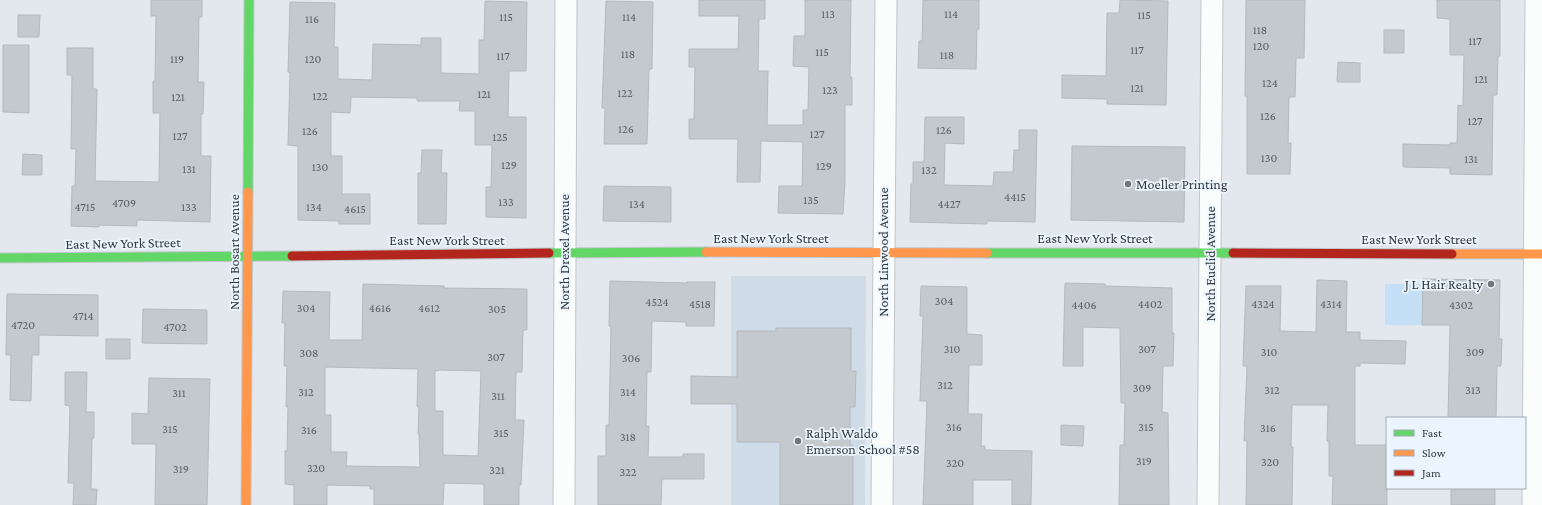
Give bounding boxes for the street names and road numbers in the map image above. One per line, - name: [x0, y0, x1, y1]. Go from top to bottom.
- street label: North Linwood Avenue: [875, 187, 891, 317]
- street label: North Bosart Avenue: [226, 194, 242, 310]
- street label: North Drexel Avenue: [556, 194, 572, 310]
- street label: North Euclid Avenue: [1202, 206, 1218, 322]
- street label: East New York Street: [713, 230, 829, 246]
- street label: East New York Street: [1037, 230, 1153, 246]
- street label: East New York Street: [1361, 231, 1477, 247]
- street label: East New York Street: [389, 232, 505, 248]
- street label: East New York Street: [65, 234, 181, 252]

